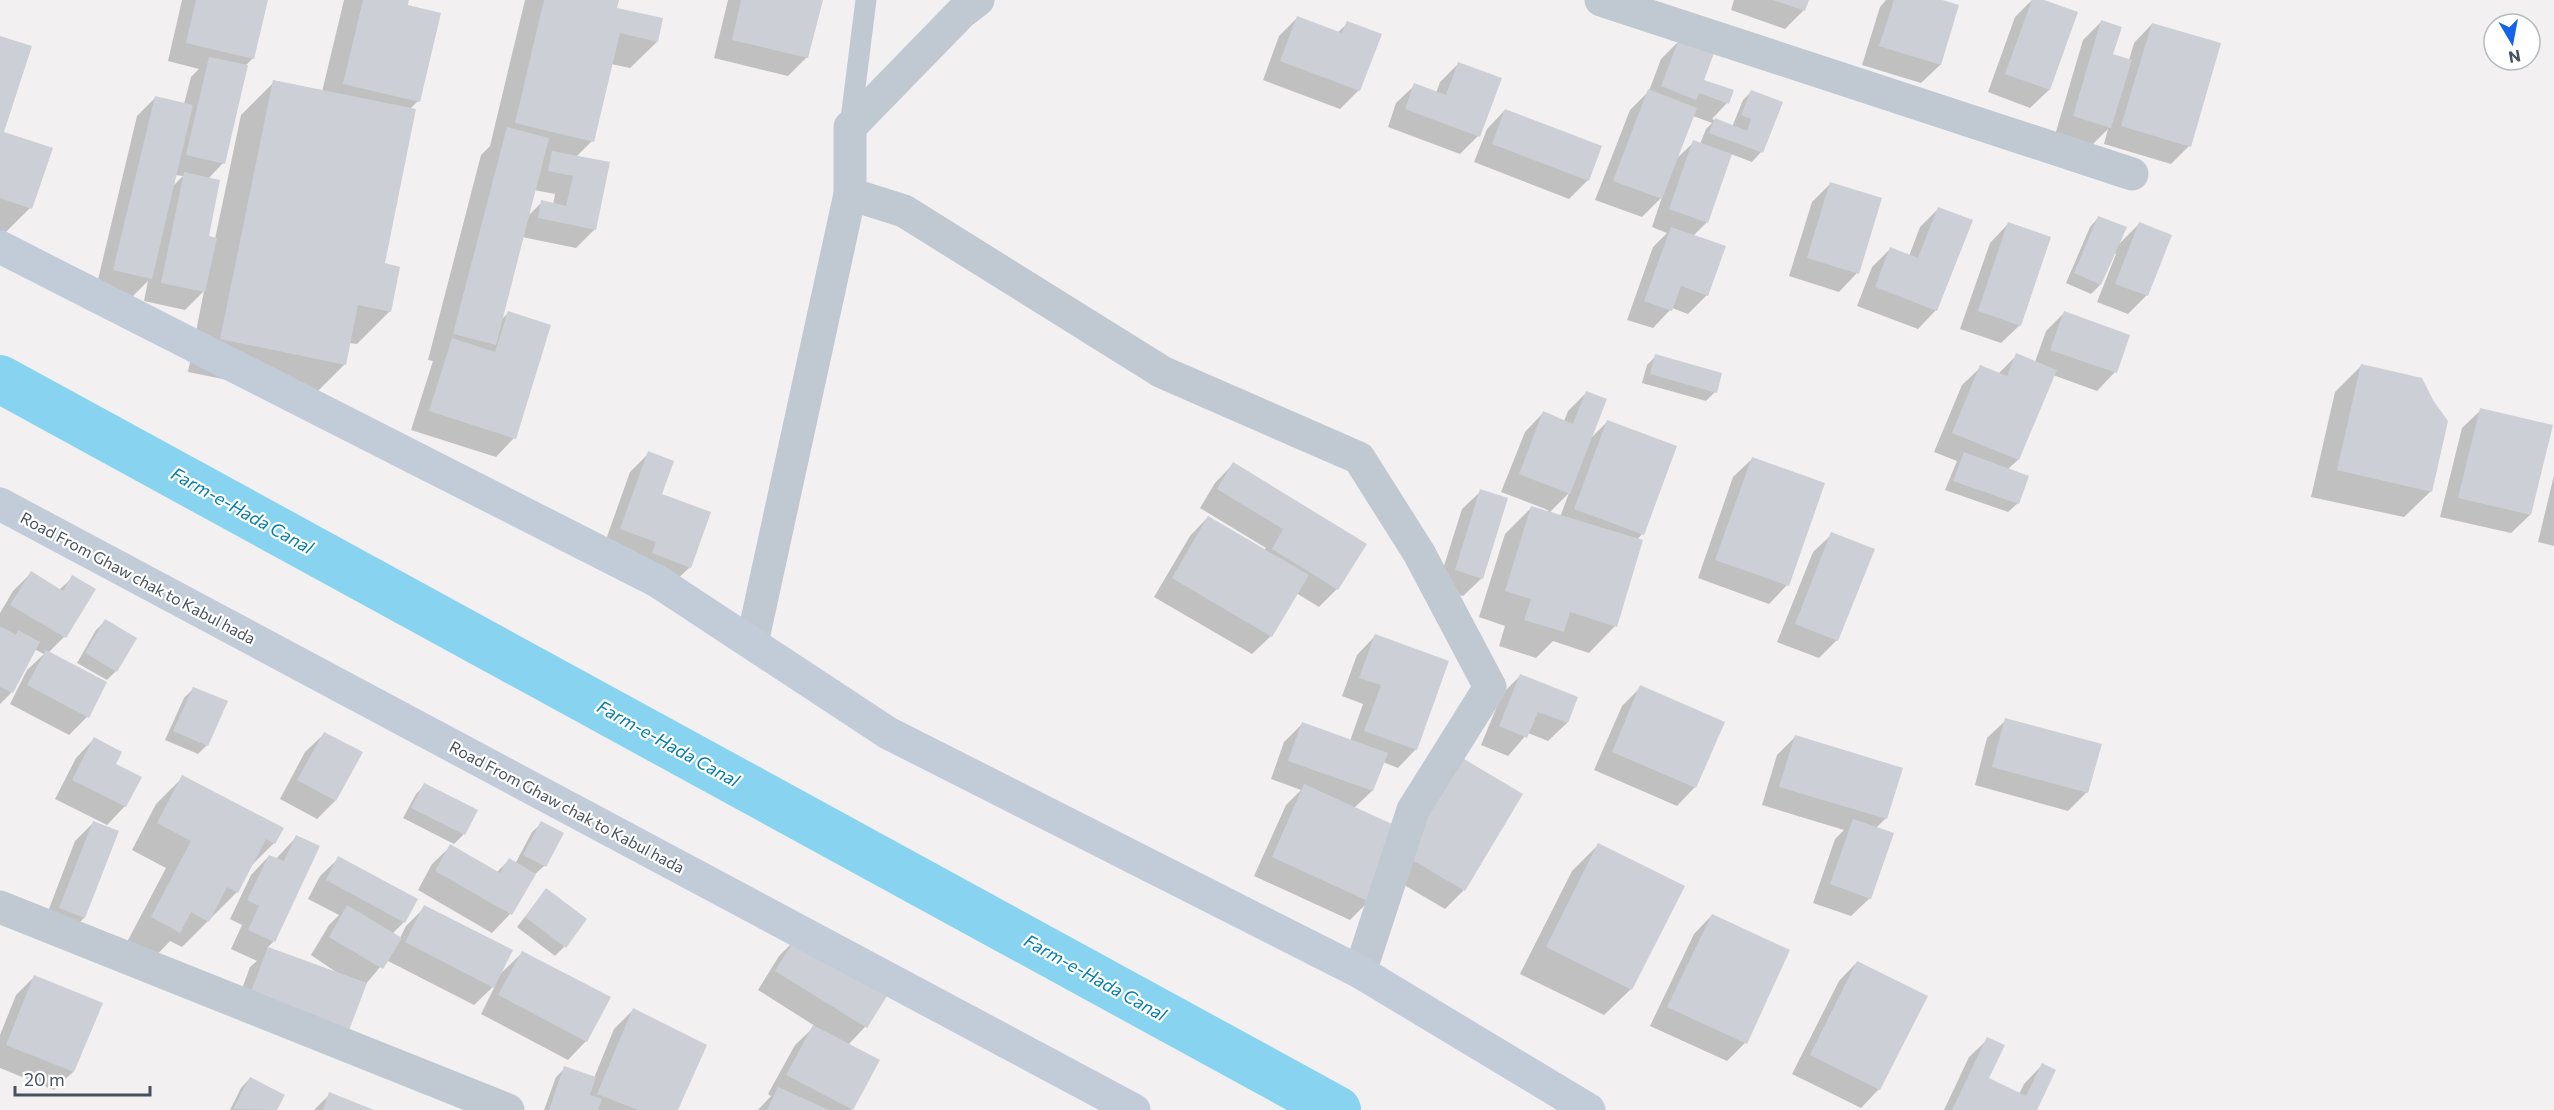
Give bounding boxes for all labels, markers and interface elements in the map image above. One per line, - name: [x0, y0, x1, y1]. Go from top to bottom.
- north arrow: [2482, 12, 2542, 72]
- text: N: [2507, 47, 2522, 68]
- water label: Farm-e-Hada Canal: [168, 462, 318, 559]
- street label: Road From Ghaw chak to Kabul hada: [18, 507, 259, 648]
- water label: Farm-e-Hada Canal: [594, 695, 744, 792]
- street label: Road From Ghaw chak to Kabul hada: [447, 736, 688, 877]
- water label: Farm-e-Hada Canal: [1021, 929, 1171, 1026]
- scale bar: [15, 1059, 150, 1097]
- text: 20 m: [24, 1068, 65, 1090]

